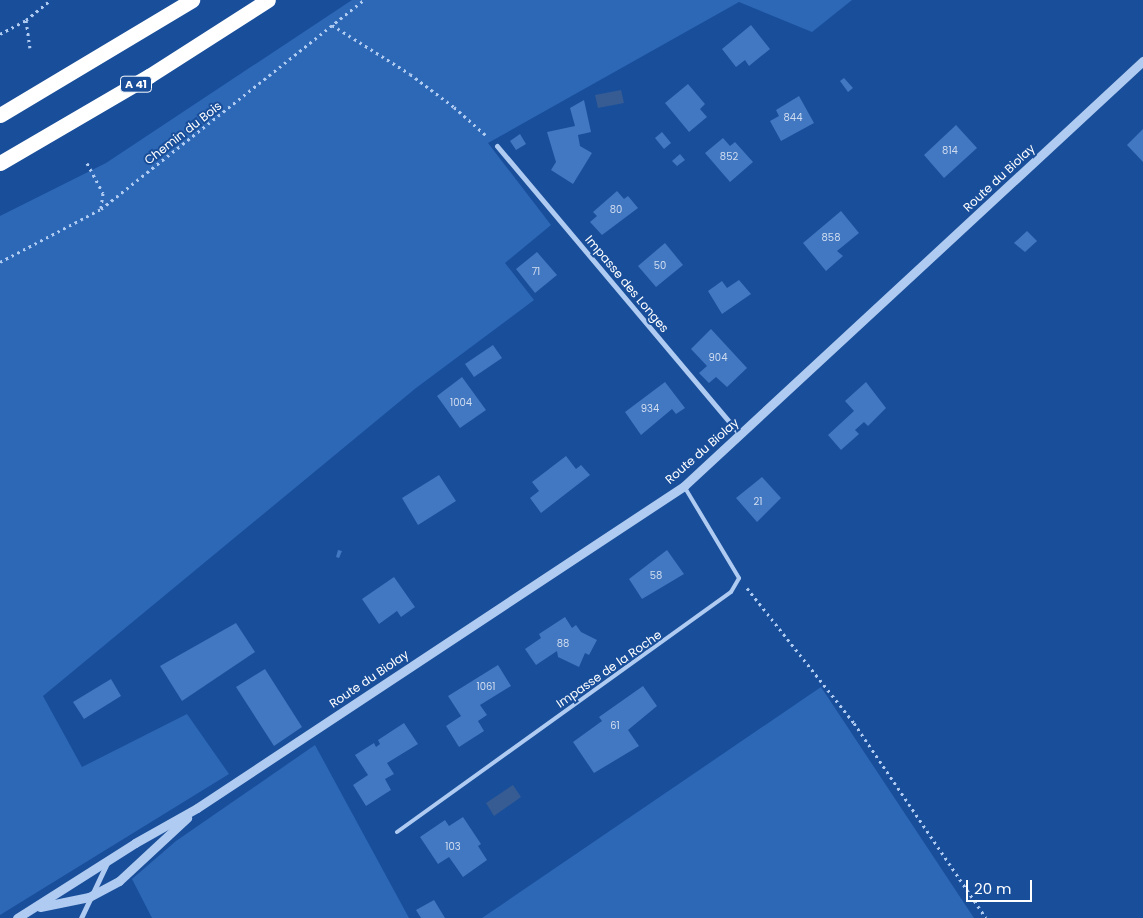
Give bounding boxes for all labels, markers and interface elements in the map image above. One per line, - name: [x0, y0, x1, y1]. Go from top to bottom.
- road number: A 41: [120, 76, 152, 92]
- street label: Chemin du Bois: [142, 98, 224, 168]
- house number: 844: [784, 112, 802, 124]
- street label: Route du Biolay: [960, 141, 1038, 215]
- house number: 814: [942, 145, 958, 157]
- house number: 852: [720, 151, 738, 163]
- house number: 80: [610, 204, 622, 216]
- house number: 858: [822, 232, 840, 244]
- street label: Impasse des Longes: [582, 233, 672, 335]
- house number: 50: [654, 260, 666, 272]
- house number: 71: [532, 266, 540, 278]
- house number: 904: [709, 352, 727, 364]
- house number: 1004: [450, 397, 472, 409]
- house number: 934: [641, 403, 659, 415]
- street label: Route du Biolay: [662, 415, 742, 487]
- house number: 21: [754, 496, 762, 508]
- house number: 58: [650, 570, 662, 582]
- street label: Impasse de la Roche: [554, 627, 664, 711]
- house number: 88: [557, 638, 569, 650]
- street label: Route du Biolay: [327, 647, 411, 711]
- house number: 1061: [476, 681, 496, 693]
- house number: 61: [610, 720, 620, 732]
- house number: 103: [445, 841, 461, 853]
- scale bar: [968, 870, 1034, 902]
- text: 20 m: [974, 878, 1012, 899]

